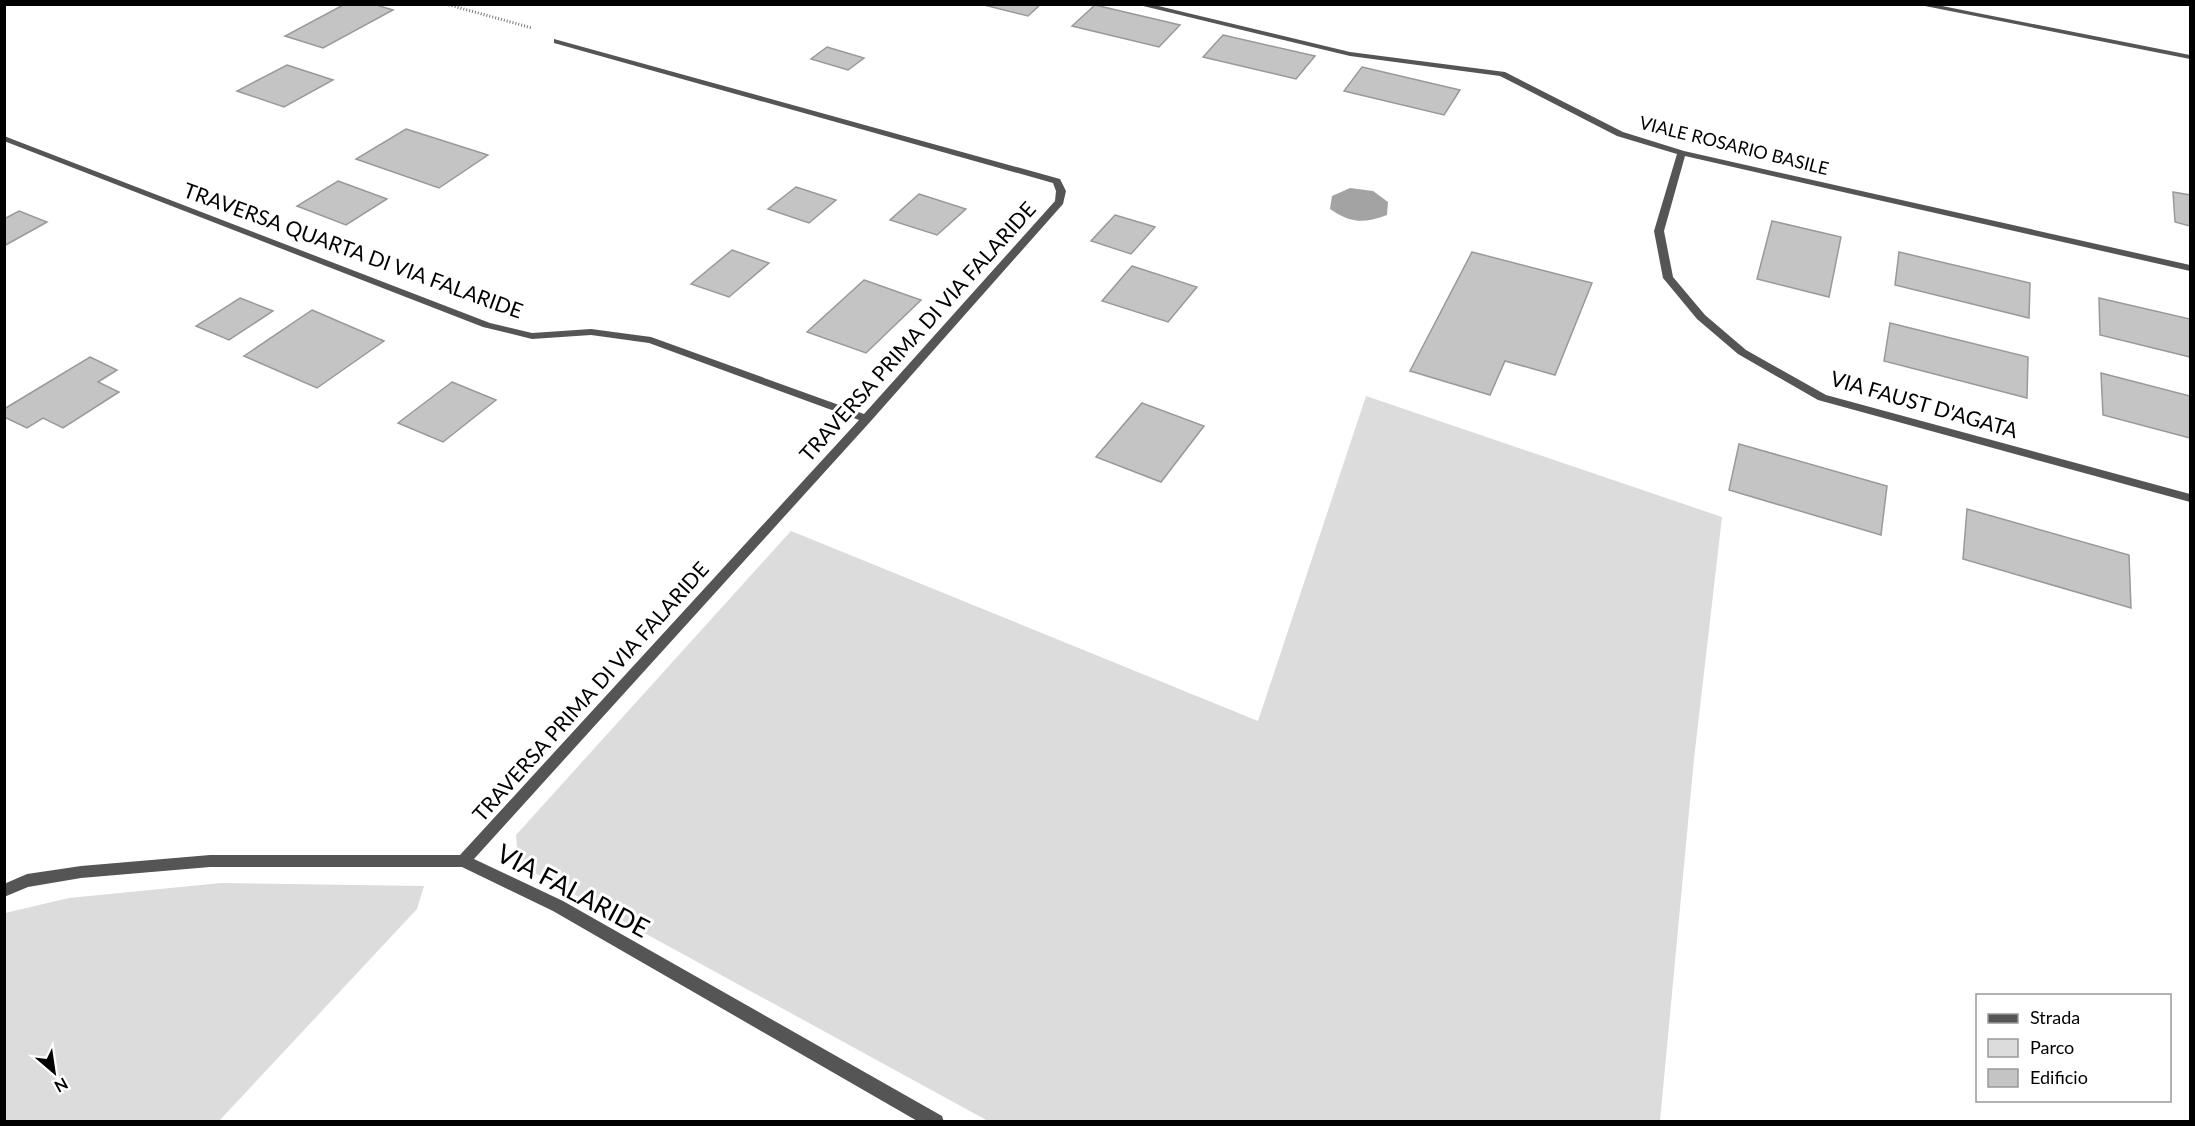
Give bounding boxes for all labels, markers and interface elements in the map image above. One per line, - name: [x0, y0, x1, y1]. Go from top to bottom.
- street label: VIALE ROSARIO BASILE: [1637, 111, 1831, 179]
- street label: TRAVERSA QUARTA DI VIA FALARIDE: [180, 176, 527, 323]
- street label: TRAVERSA PRIMA DI VIA FALARIDE: [794, 196, 1040, 466]
- street label: VIA FAUST D'AGATA: [1828, 365, 2022, 442]
- street label: TRAVERSA PRIMA DI VIA FALARIDE: [467, 556, 713, 826]
- street label: VIA FALARIDE: [492, 836, 655, 944]
- legend: [1976, 994, 2171, 1102]
- text: Strada: [2030, 1006, 2080, 1028]
- text: Parco: [2030, 1036, 2074, 1058]
- north arrow: [24, 1042, 84, 1102]
- text: Edificio: [2030, 1066, 2088, 1088]
- text: N: [52, 1074, 72, 1097]

